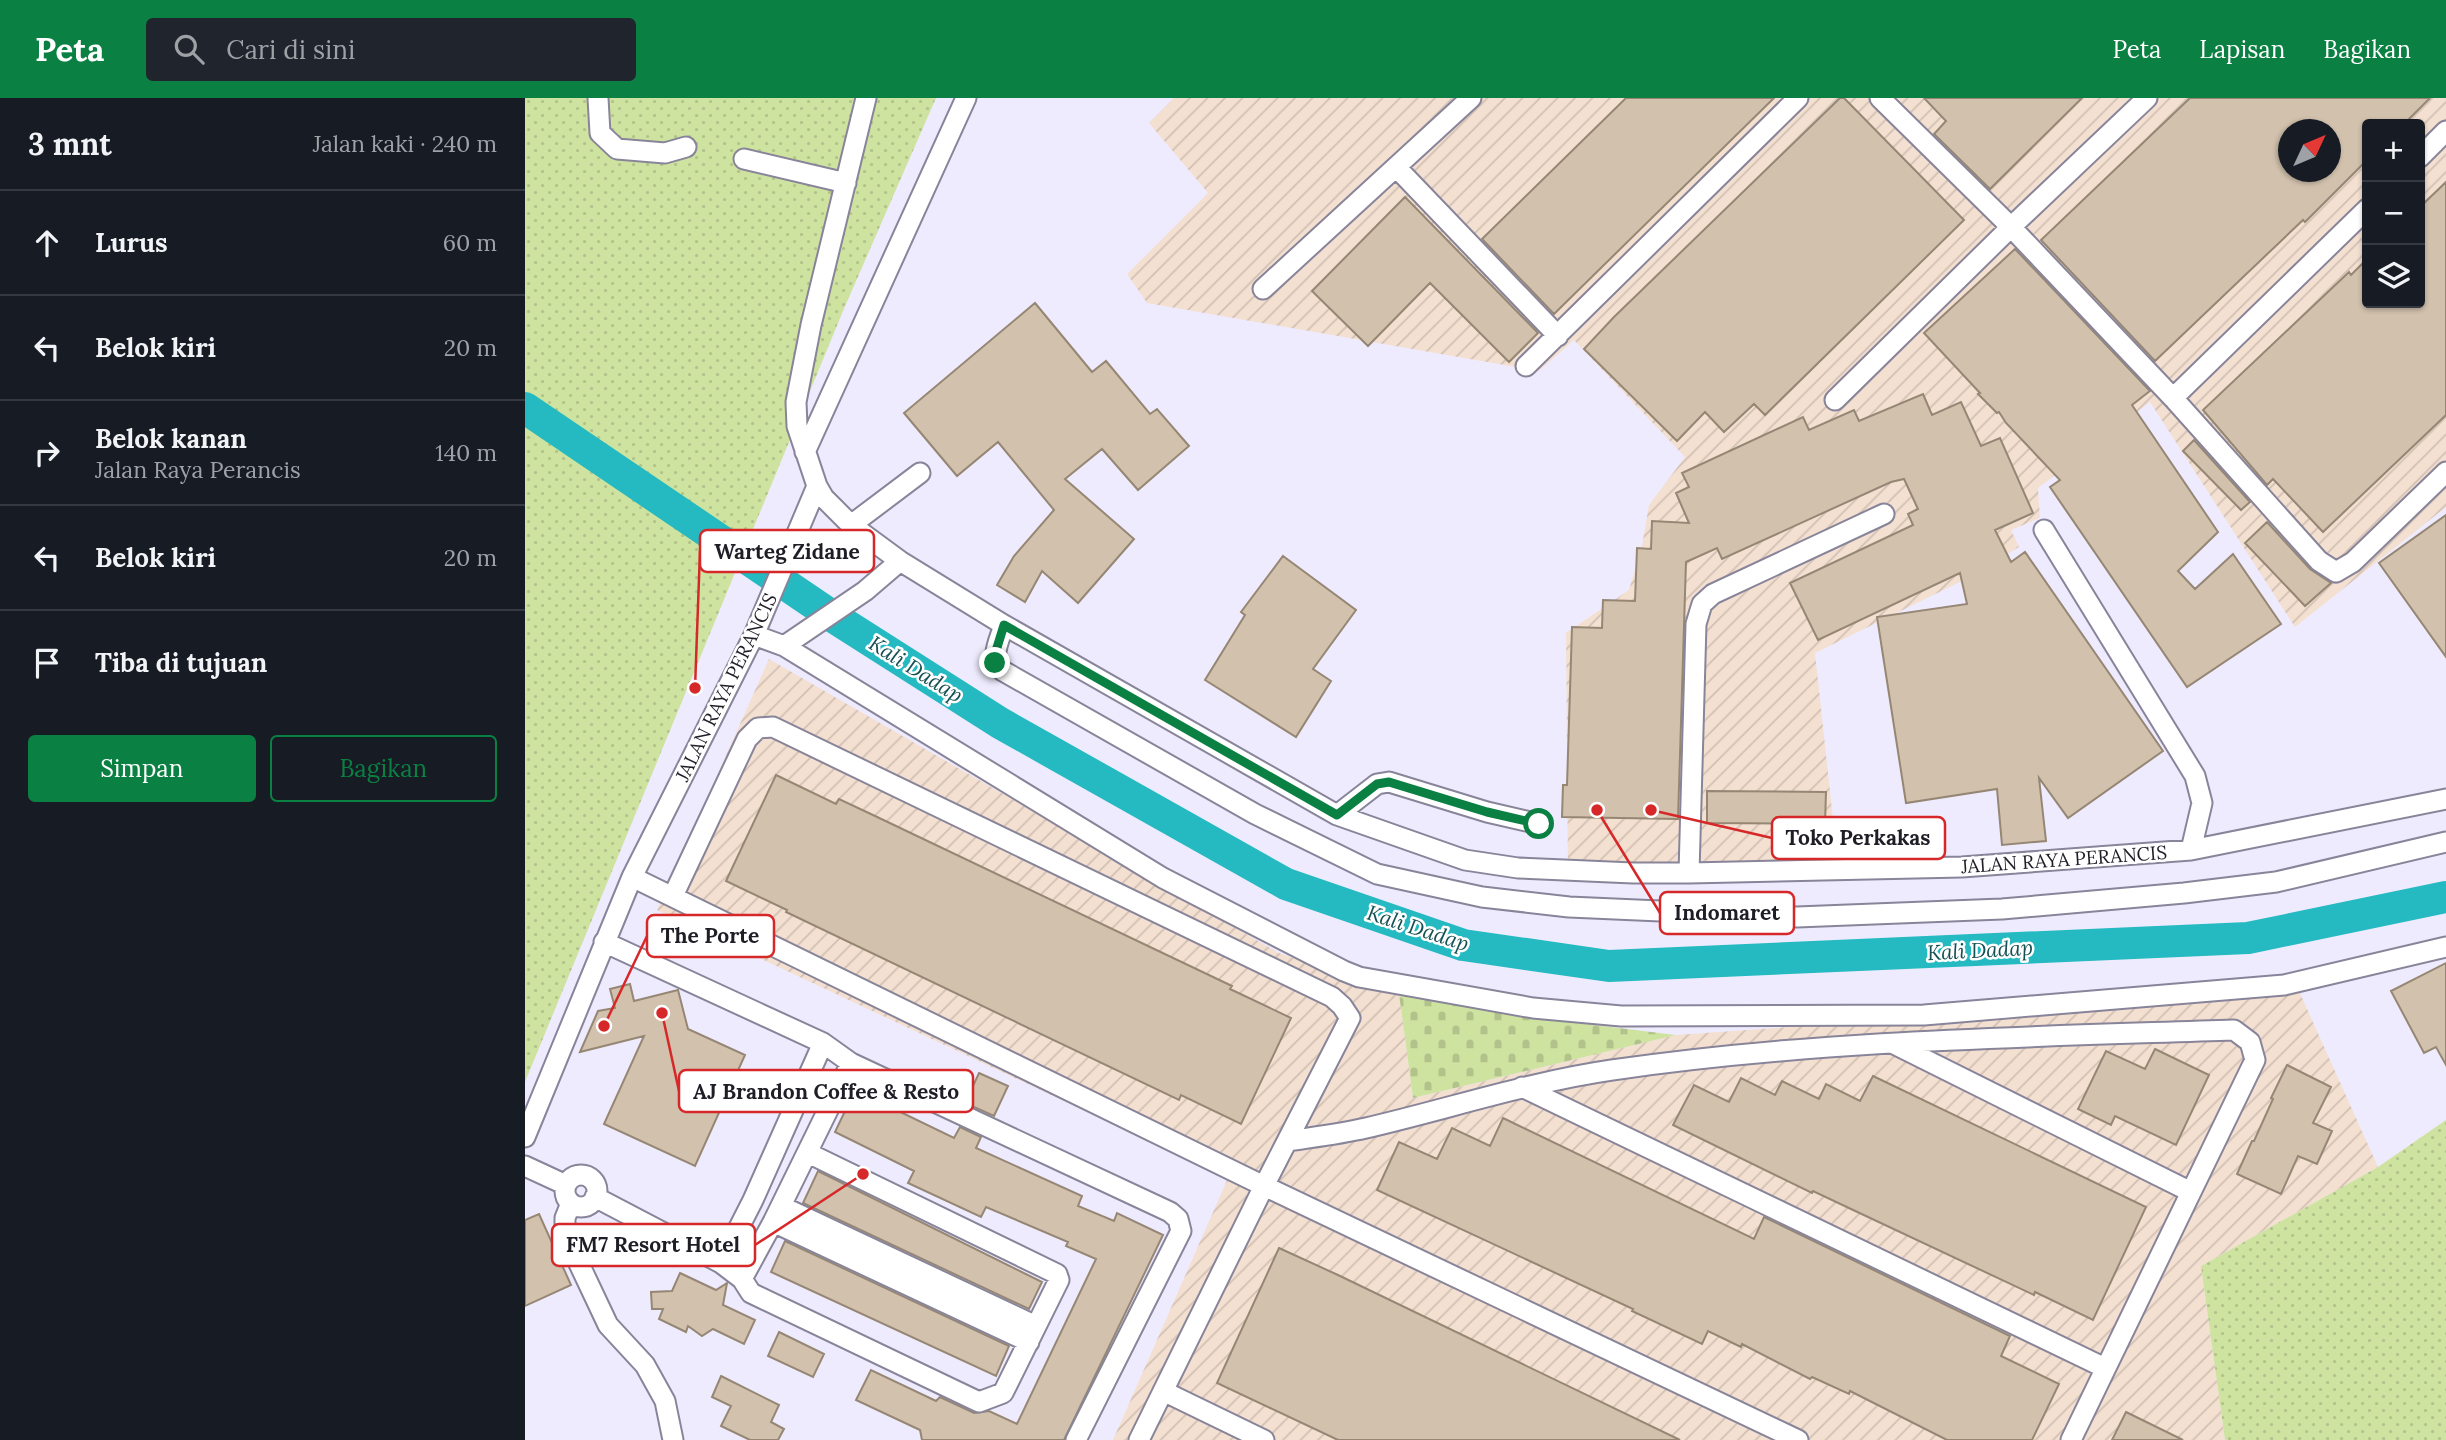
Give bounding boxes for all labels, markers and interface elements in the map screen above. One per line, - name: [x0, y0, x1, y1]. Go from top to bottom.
- search box: [146, 18, 636, 81]
- text: Peta: [35, 28, 104, 70]
- icon: search: [170, 30, 208, 68]
- text: Cari di sini: [226, 33, 355, 66]
- text: Peta: [2113, 34, 2161, 65]
- text: Lapisan: [2199, 34, 2285, 65]
- text: Bagikan: [2323, 34, 2411, 65]
- north arrow: [2278, 119, 2341, 182]
- map controls: [2362, 119, 2425, 308]
- button: +: [2362, 119, 2425, 182]
- text: 3 mnt: [28, 125, 112, 163]
- text: Jalan kaki · 240 m: [313, 129, 497, 158]
- button: −: [2362, 182, 2425, 245]
- icon: ahead: [28, 224, 66, 262]
- text: Lurus: [95, 226, 168, 259]
- text: 60 m: [443, 228, 497, 257]
- button: layers: [2362, 245, 2425, 308]
- icon: left: [28, 329, 66, 367]
- text: Belok kiri: [95, 331, 216, 364]
- text: 20 m: [444, 333, 497, 362]
- text: Belok kanan: [95, 422, 247, 455]
- icon: right: [28, 434, 66, 472]
- text: 140 m: [435, 438, 497, 467]
- text: Jalan Raya Perancis: [95, 455, 301, 484]
- callout: Warteg Zidane: [700, 530, 874, 572]
- text: Warteg Zidane: [714, 538, 860, 565]
- icon: left: [28, 539, 66, 577]
- text: Belok kiri: [95, 541, 216, 574]
- text: 20 m: [444, 543, 497, 572]
- street label: JALAN RAYA PERANCIS: [670, 589, 782, 786]
- water label: Kali Dadap: [864, 630, 968, 708]
- icon: arrive: [28, 644, 66, 682]
- text: Tiba di tujuan: [95, 646, 267, 679]
- route end: [979, 647, 1010, 678]
- button: Simpan: [28, 735, 256, 802]
- button: Bagikan: [270, 735, 497, 802]
- route start: [1523, 808, 1554, 839]
- callout: Toko Perkakas: [1772, 817, 1945, 859]
- text: Toko Perkakas: [1786, 824, 1930, 851]
- street label: JALAN RAYA PERANCIS: [1959, 840, 2168, 878]
- callout: Indomaret: [1660, 892, 1794, 934]
- water label: Kali Dadap: [1364, 899, 1472, 957]
- text: Indomaret: [1674, 899, 1780, 926]
- callout: The Porte: [647, 915, 774, 957]
- text: The Porte: [661, 922, 759, 949]
- water label: Kali Dadap: [1926, 934, 2034, 966]
- callout: AJ Brandon Coffee & Resto: [679, 1070, 973, 1112]
- text: AJ Brandon Coffee & Resto: [693, 1078, 959, 1105]
- callout: FM7 Resort Hotel: [552, 1224, 755, 1266]
- text: FM7 Resort Hotel: [566, 1231, 741, 1258]

